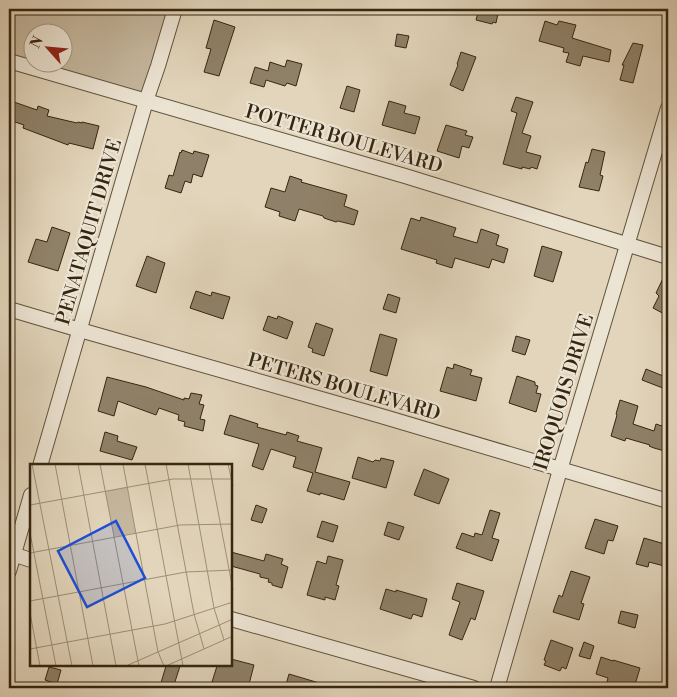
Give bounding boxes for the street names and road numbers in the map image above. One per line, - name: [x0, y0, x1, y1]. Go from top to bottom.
- street label: POTTER BOULEVARD: [243, 99, 445, 179]
- street label: PENATAQUIT DRIVE: [51, 136, 127, 328]
- street label: IROQUOIS DRIVE: [529, 311, 599, 473]
- street label: PETERS BOULEVARD: [245, 348, 443, 426]

